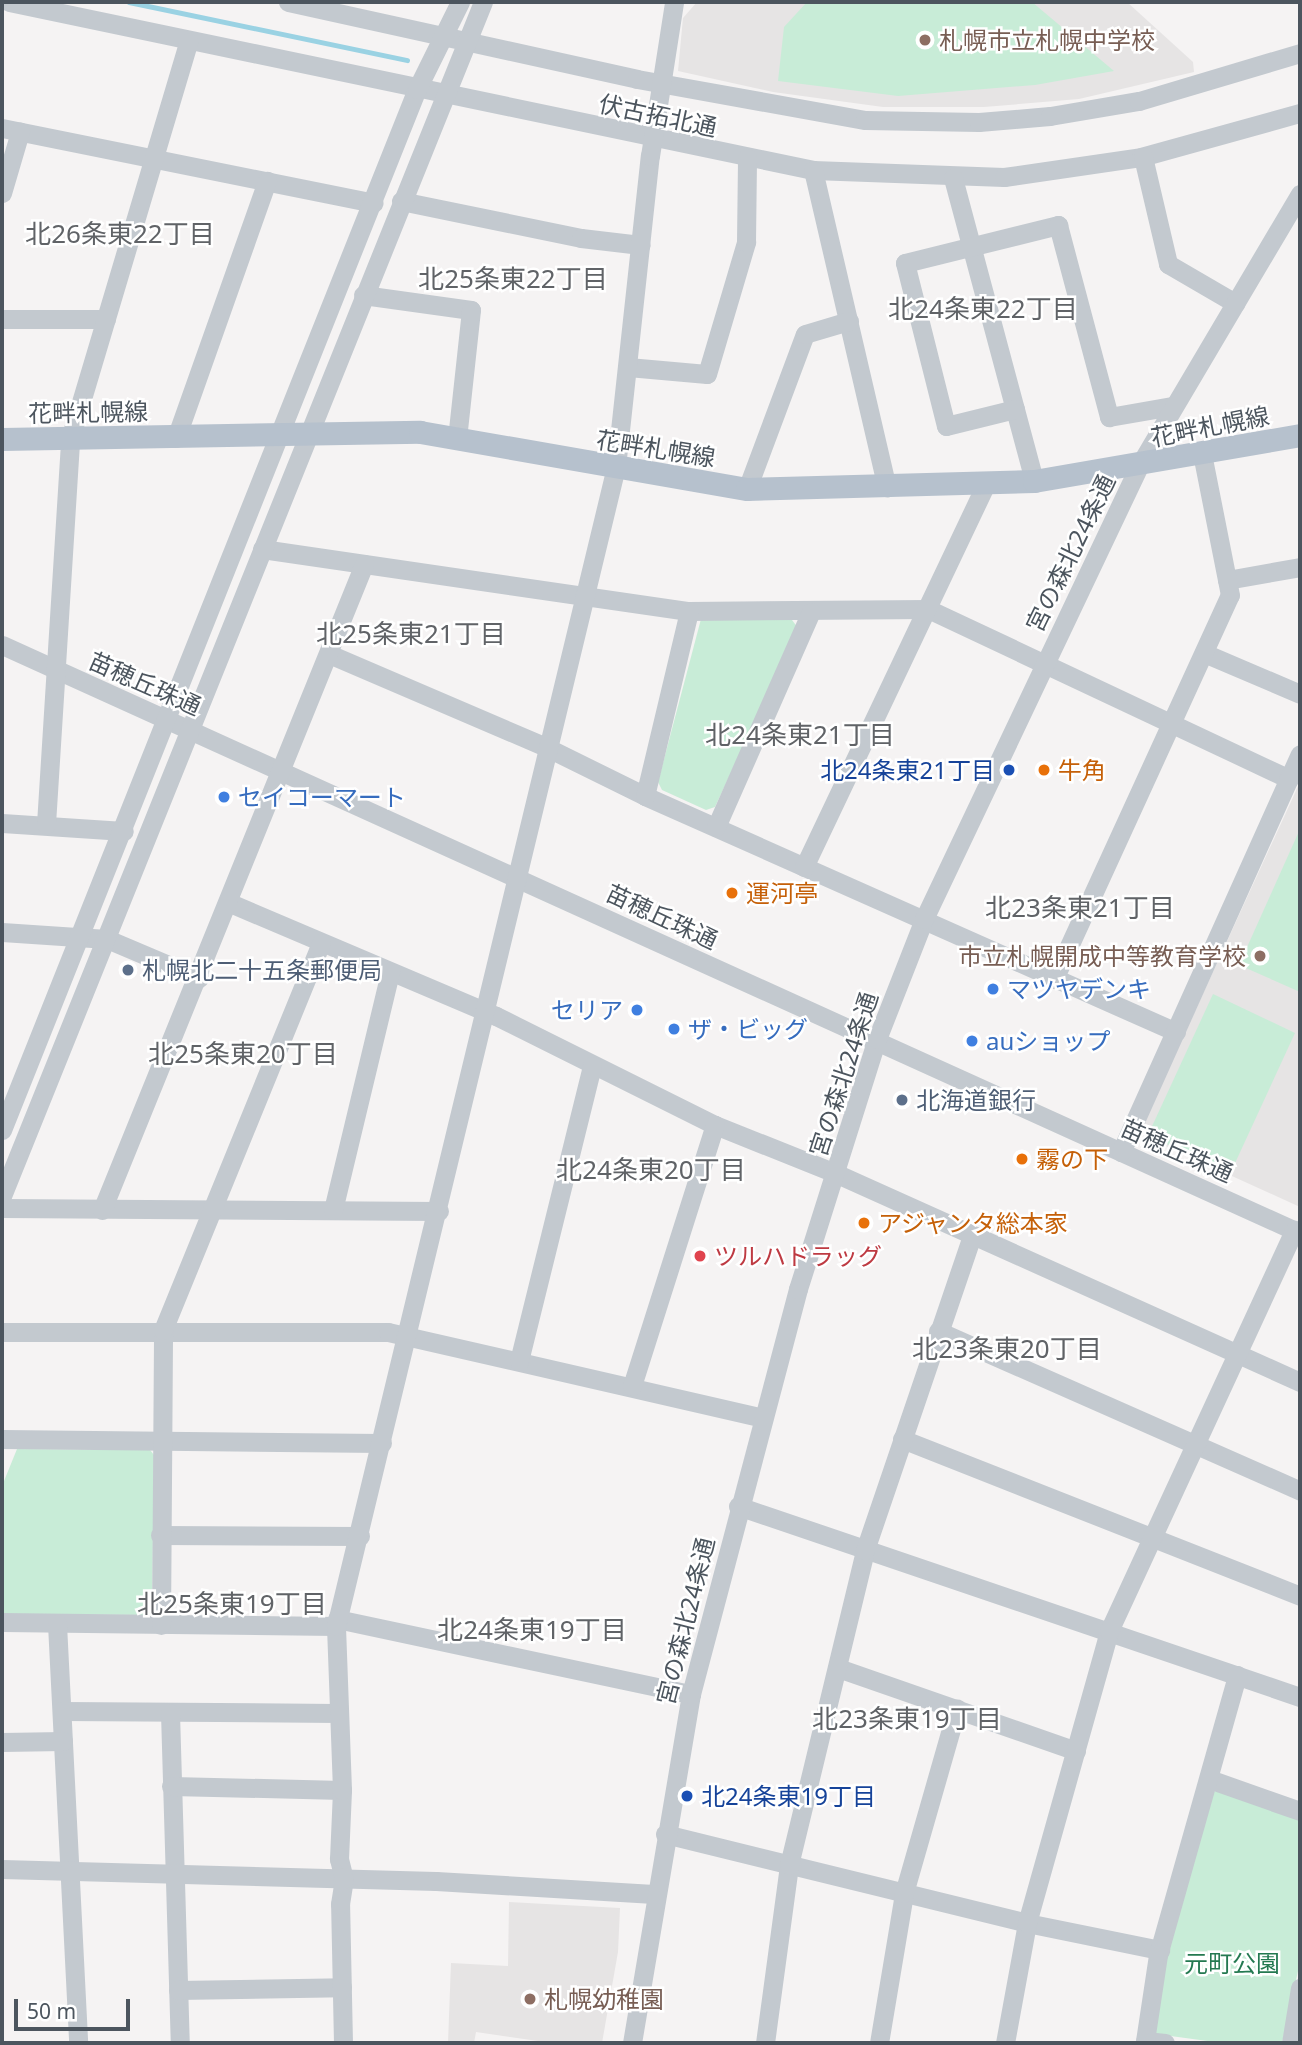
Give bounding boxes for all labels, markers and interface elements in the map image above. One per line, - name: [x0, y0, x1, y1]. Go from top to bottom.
- place label: 札幌市立札幌中学校: [939, 26, 1155, 54]
- marker: 札幌市立札幌中学校: [917, 32, 933, 48]
- street label: 伏古拓北通: [596, 88, 720, 142]
- district label: 北26条東22丁目: [25, 218, 215, 250]
- district label: 北25条東22丁目: [418, 263, 608, 295]
- district label: 北24条東22丁目: [888, 293, 1078, 325]
- street label: 花畔札幌線: [28, 397, 148, 427]
- street label: 花畔札幌線: [1148, 400, 1272, 452]
- street label: 花畔札幌線: [594, 424, 718, 472]
- street label: 宮の森北24条通: [1019, 470, 1121, 636]
- district label: 北25条東21丁目: [316, 618, 506, 650]
- street label: 苗穂丘珠通: [84, 645, 206, 721]
- district label: 北24条東21丁目: [705, 719, 895, 751]
- place label: 北24条東21丁目: [820, 756, 995, 784]
- place label: 牛角: [1058, 756, 1106, 784]
- marker: 北24条東21丁目: [1001, 762, 1017, 778]
- marker: 牛角: [1036, 762, 1052, 778]
- place label: セイコーマート: [238, 783, 406, 811]
- marker: セイコーマート: [216, 789, 232, 805]
- street label: 苗穂丘珠通: [602, 878, 722, 954]
- place label: 運河亭: [746, 879, 818, 907]
- marker: 運河亭: [724, 885, 740, 901]
- district label: 北23条東21丁目: [985, 892, 1175, 924]
- place label: 市立札幌開成中等教育学校: [958, 942, 1246, 970]
- marker: 市立札幌開成中等教育学校: [1252, 948, 1268, 964]
- place label: 札幌北二十五条郵便局: [142, 956, 382, 984]
- marker: 札幌北二十五条郵便局: [120, 962, 136, 978]
- place label: マツヤデンキ: [1007, 975, 1151, 1003]
- marker: マツヤデンキ: [985, 981, 1001, 997]
- street label: 宮の森北24条通: [803, 988, 883, 1160]
- place label: セリア: [551, 996, 623, 1024]
- marker: セリア: [629, 1002, 645, 1018]
- place label: ザ・ビッグ: [688, 1015, 808, 1043]
- marker: ザ・ビッグ: [666, 1021, 682, 1037]
- place label: auショップ: [986, 1027, 1110, 1055]
- marker: auショップ: [964, 1033, 980, 1049]
- district label: 北25条東20丁目: [148, 1038, 338, 1070]
- place label: 北海道銀行: [916, 1086, 1036, 1114]
- marker: 北海道銀行: [894, 1092, 910, 1108]
- street label: 苗穂丘珠通: [1116, 1112, 1238, 1188]
- place label: 霧の下: [1036, 1145, 1108, 1173]
- marker: 霧の下: [1014, 1151, 1030, 1167]
- district label: 北24条東20丁目: [556, 1154, 746, 1186]
- place label: アジャンタ総本家: [878, 1209, 1070, 1237]
- marker: アジャンタ総本家: [856, 1215, 872, 1231]
- place label: ツルハドラッグ: [714, 1242, 882, 1270]
- marker: ツルハドラッグ: [692, 1248, 708, 1264]
- district label: 北23条東20丁目: [912, 1333, 1102, 1365]
- street label: 宮の森北24条通: [650, 1534, 720, 1708]
- district label: 北25条東19丁目: [137, 1588, 327, 1620]
- district label: 北24条東19丁目: [437, 1614, 627, 1646]
- district label: 北23条東19丁目: [812, 1703, 1002, 1735]
- place label: 北24条東19丁目: [701, 1782, 876, 1810]
- marker: 北24条東19丁目: [679, 1788, 695, 1804]
- park label: 元町公園: [1184, 1949, 1280, 1977]
- place label: 札幌幼稚園: [544, 1985, 664, 2013]
- scale bar: [18, 1986, 133, 2030]
- marker: 札幌幼稚園: [522, 1991, 538, 2007]
- text: 50 m: [27, 1997, 76, 2025]

